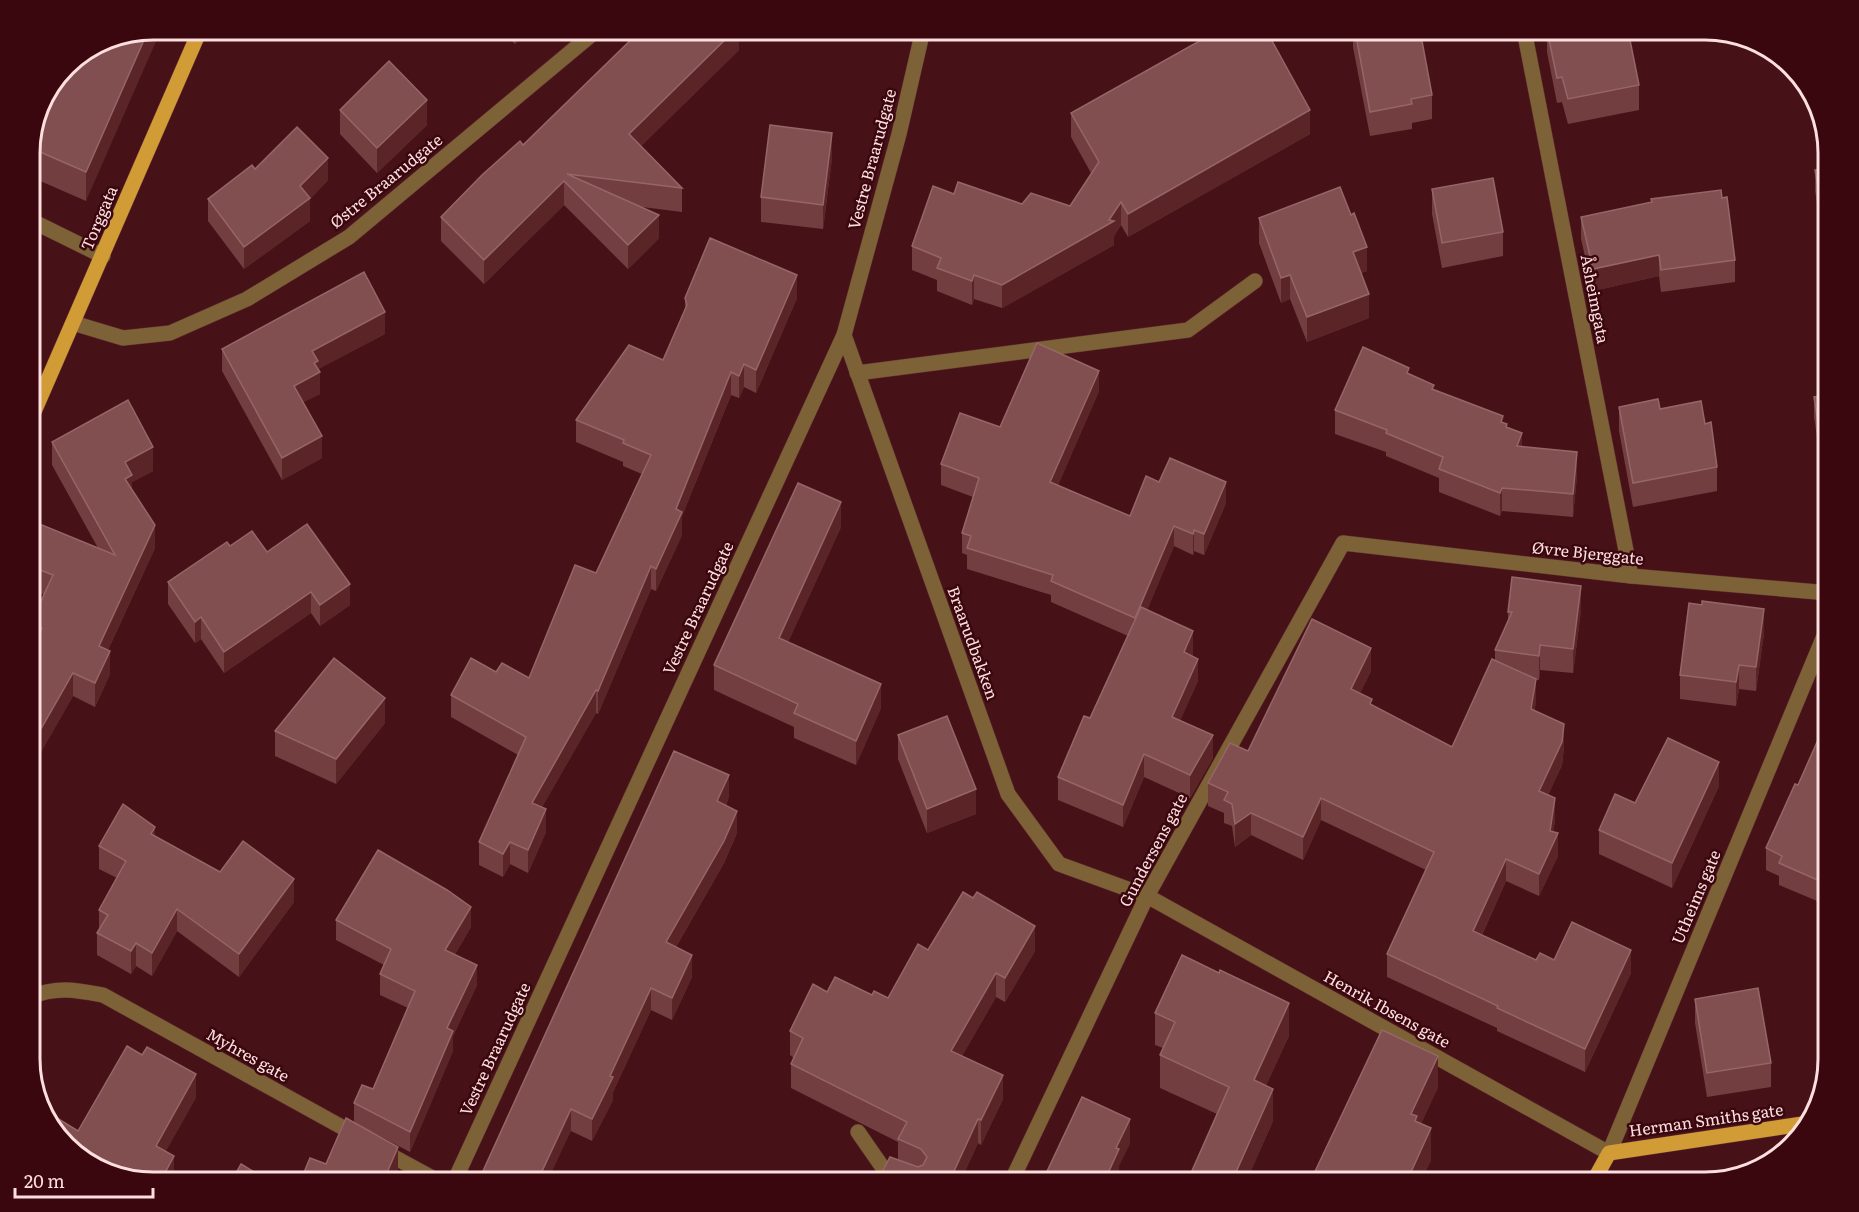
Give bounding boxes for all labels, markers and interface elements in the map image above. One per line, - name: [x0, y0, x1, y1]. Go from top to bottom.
- street label: Vestre Braarudgate: [841, 86, 901, 232]
- street label: Østre Braarudgate: [324, 127, 447, 233]
- street label: Torggata: [74, 181, 123, 254]
- street label: Åsheimgata: [1576, 252, 1616, 346]
- street label: Øvre Bjerggate: [1531, 534, 1645, 570]
- street label: Vestre Braarudgate: [656, 537, 739, 678]
- street label: Braarudbakken: [942, 583, 1006, 703]
- street label: Gundersens gate: [1112, 788, 1192, 911]
- street label: Utheims gate: [1664, 846, 1726, 947]
- street label: Henrik Ibsens gate: [1320, 963, 1455, 1053]
- street label: Vestre Braarudgate: [453, 978, 536, 1119]
- street label: Myhres gate: [203, 1021, 294, 1087]
- street label: Herman Smiths gate: [1627, 1096, 1785, 1142]
- scale bar: [15, 1161, 153, 1199]
- text: 20 m: [24, 1167, 65, 1194]

